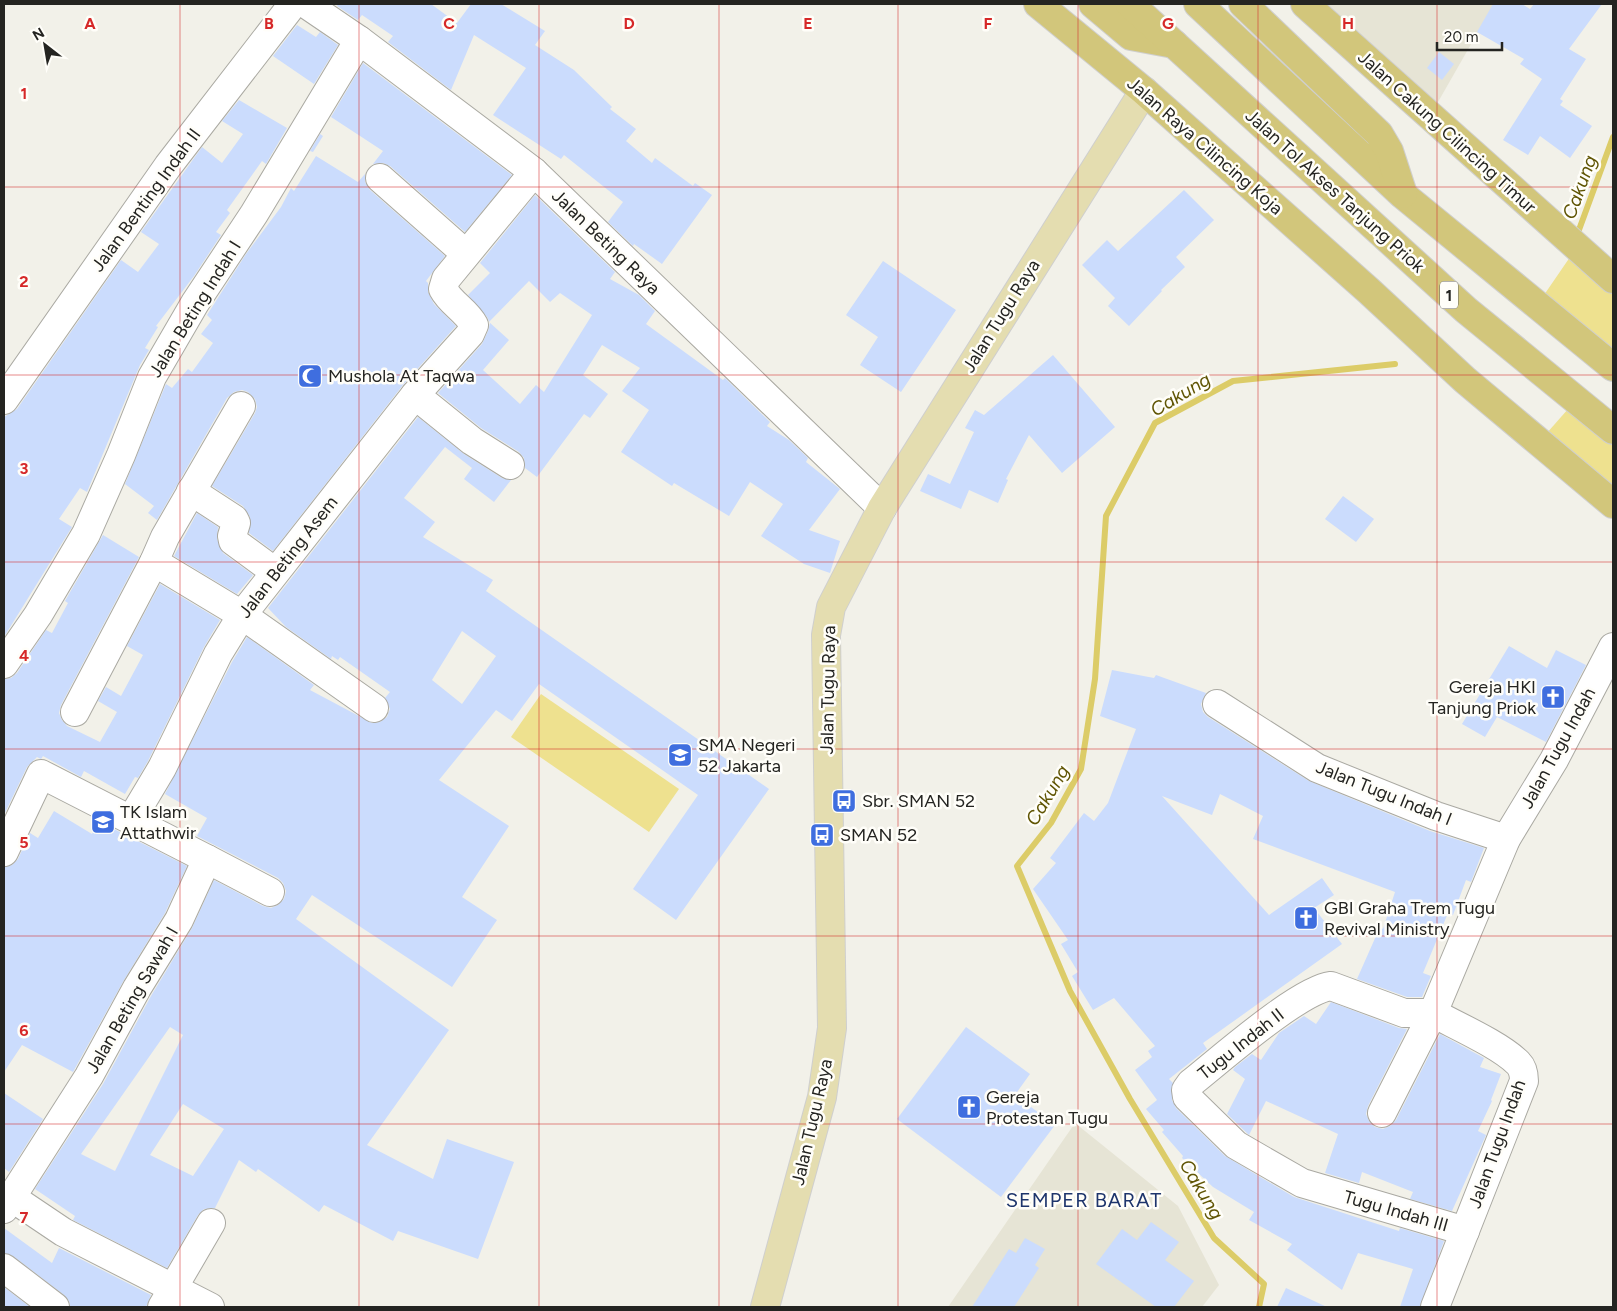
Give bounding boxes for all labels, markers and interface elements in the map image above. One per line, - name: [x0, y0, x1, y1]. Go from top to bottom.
- text: A: [84, 14, 96, 33]
- text: B: [264, 14, 274, 33]
- text: C: [443, 14, 455, 33]
- text: D: [623, 14, 635, 33]
- text: E: [803, 14, 813, 33]
- text: F: [984, 14, 993, 33]
- text: G: [1162, 14, 1174, 33]
- text: H: [1342, 14, 1354, 33]
- north arrow: [20, 20, 70, 70]
- scale bar: [1437, 20, 1502, 52]
- text: N: [30, 24, 48, 44]
- text: 20 m: [1444, 28, 1478, 46]
- street label: Jalan Cakung Cilincing Timur: [1353, 46, 1541, 218]
- street label: Jalan Raya Cilincing Koja: [1123, 72, 1287, 220]
- text: 1: [21, 84, 27, 103]
- street label: Jalan Tol Akses Tanjung Priok: [1241, 105, 1429, 277]
- street label: Jalan Benting Indah II: [87, 124, 205, 276]
- water label: Cakung: [1557, 152, 1602, 222]
- street label: Jalan Beting Raya: [547, 185, 665, 299]
- street label: Jalan Beting Indah I: [144, 237, 246, 381]
- street label: Jalan Tugu Raya: [957, 255, 1045, 377]
- text: 2: [19, 272, 29, 291]
- road number: 1: [1440, 282, 1458, 308]
- mosque icon: Mushola At Taqwa: [297, 363, 323, 389]
- place label: Mushola At Taqwa: [328, 365, 475, 387]
- water label: Cakung: [1146, 367, 1215, 421]
- text: 3: [20, 459, 29, 478]
- street label: Jalan Beting Asem: [234, 492, 342, 622]
- street label: Jalan Tugu Raya: [816, 625, 840, 755]
- text: 4: [19, 646, 29, 665]
- place label: Gereja HKI Tanjung Priok: [1428, 676, 1536, 719]
- street label: Jalan Tugu Indah: [1516, 684, 1600, 812]
- church icon: Gereja HKI Tanjung Priok: [1540, 684, 1566, 710]
- place label: SMA Negeri 52 Jakarta: [698, 734, 795, 777]
- school or university icon: SMA Negeri 52 Jakarta: [667, 742, 693, 768]
- street label: Jalan Tugu Indah I: [1313, 756, 1455, 830]
- water label: Cakung: [1020, 761, 1074, 830]
- bus stop icon: Sbr. SMAN 52: [831, 788, 857, 814]
- place label: Sbr. SMAN 52: [862, 790, 975, 812]
- place label: TK Islam Attathwir: [120, 801, 196, 844]
- school or university icon: TK Islam Attathwir: [90, 809, 116, 835]
- bus stop icon: SMAN 52: [809, 822, 835, 848]
- place label: SMAN 52: [840, 824, 917, 846]
- text: 5: [19, 833, 29, 852]
- place label: GBI Graha Trem Tugu Revival Ministry: [1324, 897, 1495, 940]
- church icon: GBI Graha Trem Tugu Revival Ministry: [1293, 905, 1319, 931]
- street label: Jalan Beting Sawah I: [81, 923, 183, 1077]
- street label: Tugu Indah II: [1194, 1004, 1288, 1084]
- text: 6: [19, 1021, 29, 1040]
- street label: Jalan Tugu Raya: [787, 1057, 837, 1187]
- street label: Jalan Tugu Indah: [1464, 1077, 1530, 1211]
- place label: Gereja Protestan Tugu: [986, 1086, 1108, 1129]
- church icon: Gereja Protestan Tugu: [956, 1094, 982, 1120]
- water label: Cakung: [1175, 1155, 1229, 1224]
- street label: Tugu Indah III: [1341, 1186, 1451, 1236]
- district label: SEMPER BARAT: [1006, 1188, 1162, 1212]
- text: 7: [20, 1208, 29, 1227]

